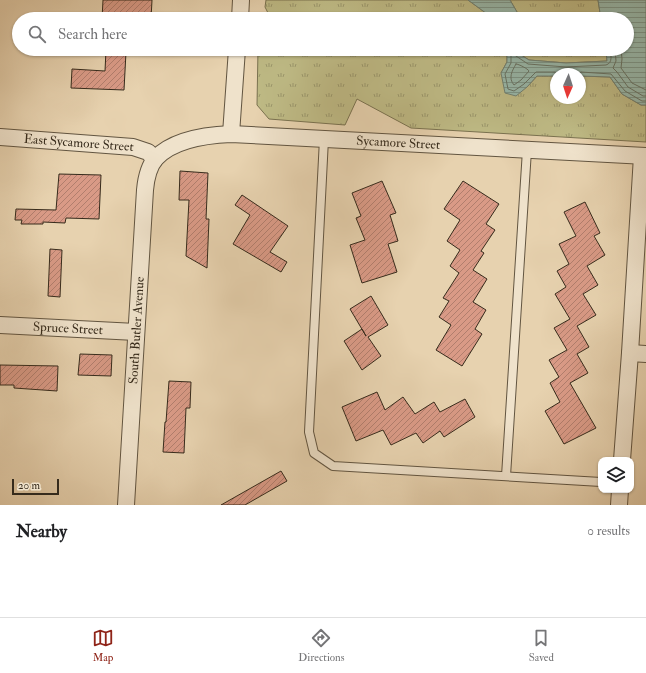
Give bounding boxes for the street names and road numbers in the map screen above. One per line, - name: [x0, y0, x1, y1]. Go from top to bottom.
- street label: East Sycamore Street: [23, 131, 134, 155]
- street label: Sycamore Street: [356, 133, 441, 153]
- street label: South Butler Avenue: [125, 276, 148, 384]
- street label: Spruce Street: [32, 319, 103, 338]

